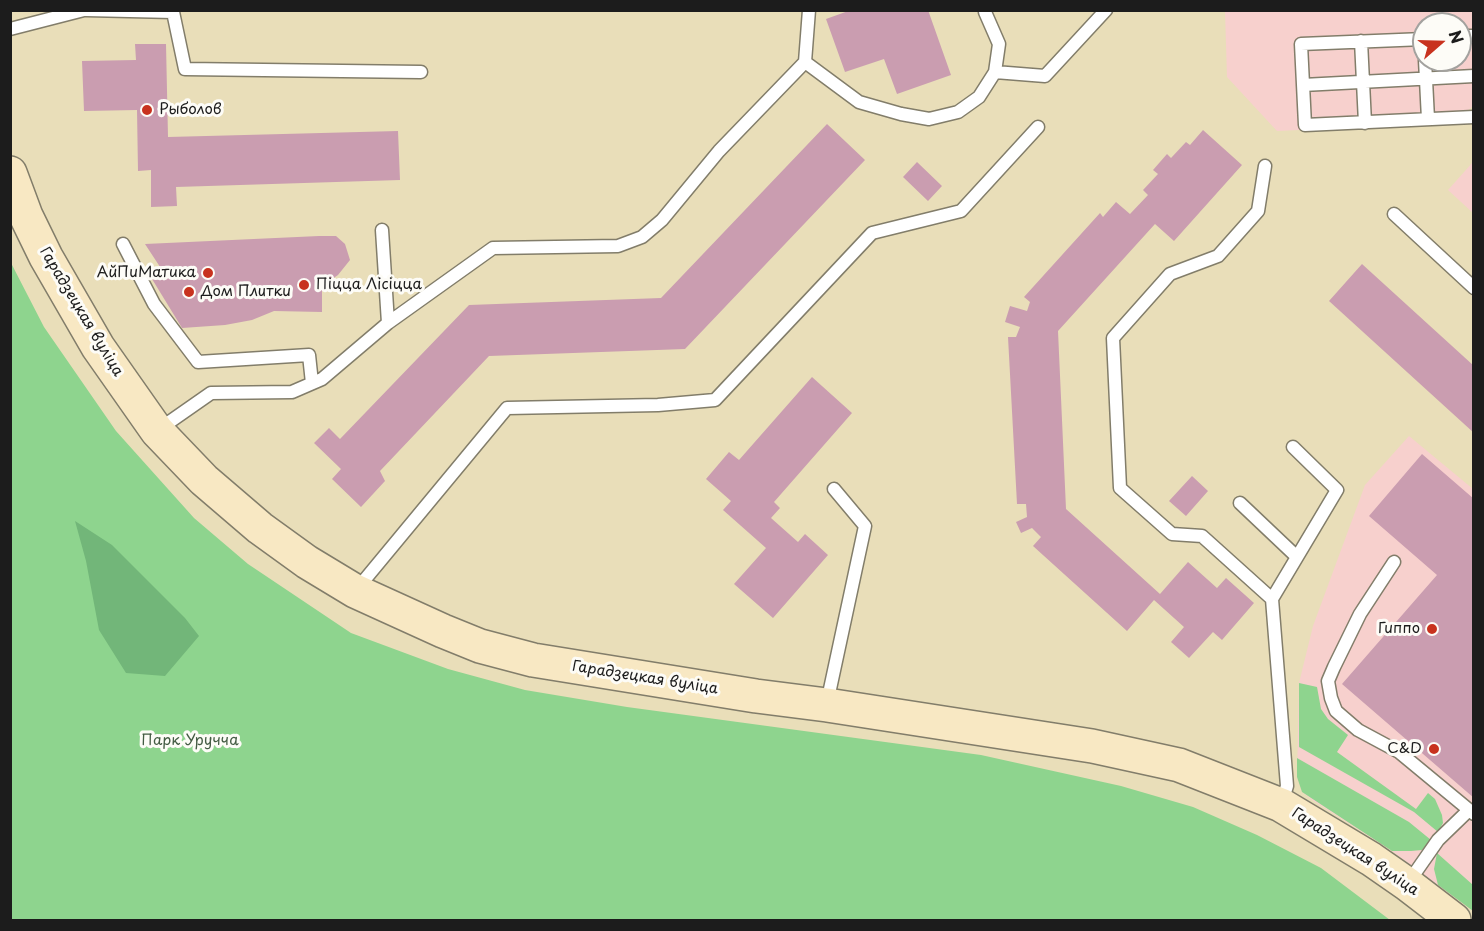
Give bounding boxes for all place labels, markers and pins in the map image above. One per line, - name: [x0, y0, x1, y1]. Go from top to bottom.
- place label: Рыболов: [159, 101, 222, 119]
- marker: Рыболов: [140, 103, 154, 117]
- place label: АйПиМатика: [97, 264, 196, 282]
- marker: АйПиМатика: [201, 266, 215, 280]
- place label: Піцца Лісіцца: [316, 276, 422, 294]
- marker: Піцца Лісіцца: [297, 278, 311, 292]
- place label: Дом Плитки: [201, 283, 291, 301]
- marker: Дом Плитки: [182, 285, 196, 299]
- place label: Гиппо: [1378, 620, 1420, 638]
- marker: Гиппо: [1425, 622, 1439, 636]
- place label: C&D: [1387, 740, 1422, 758]
- marker: C&D: [1427, 742, 1441, 756]

